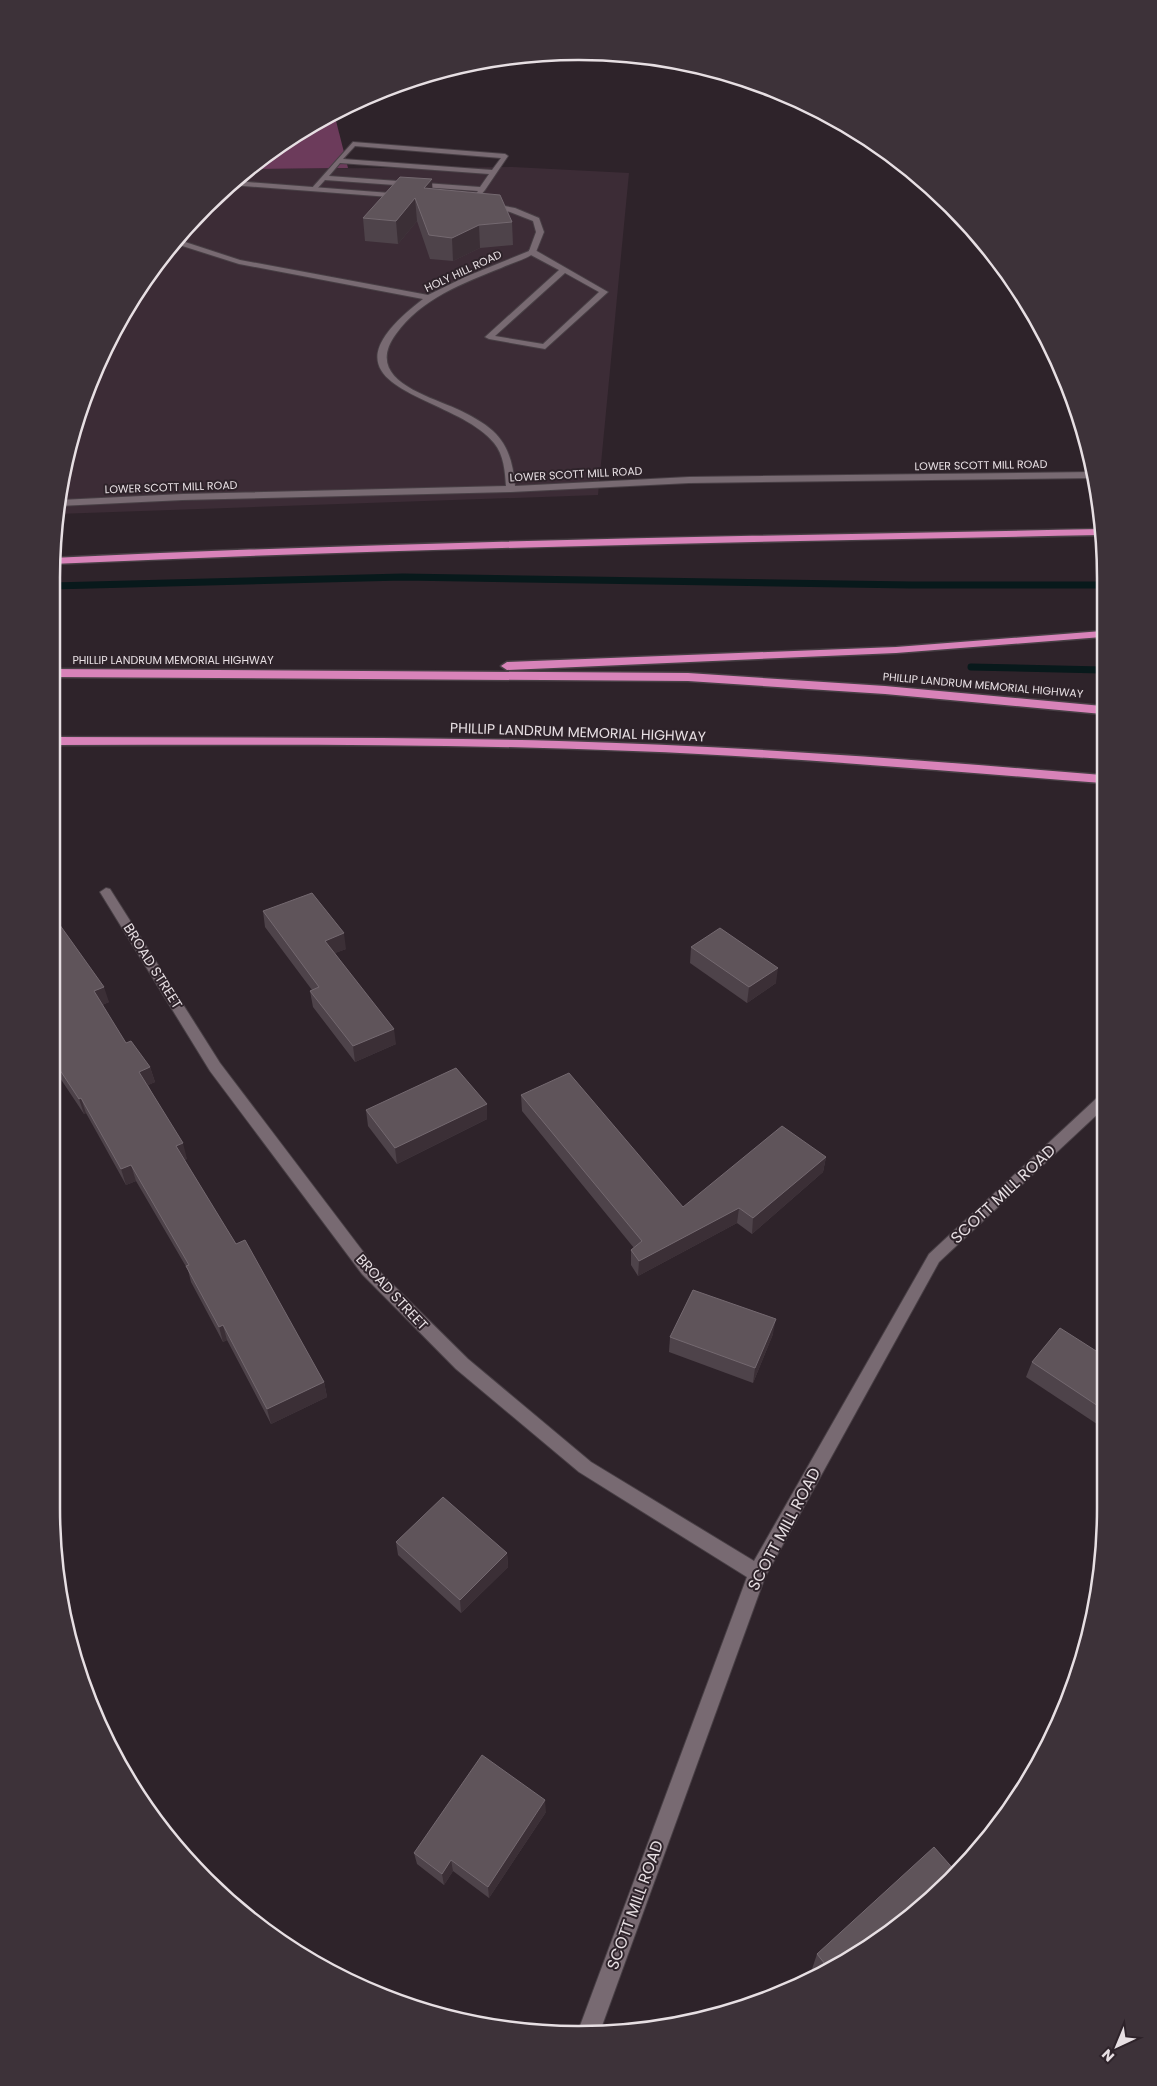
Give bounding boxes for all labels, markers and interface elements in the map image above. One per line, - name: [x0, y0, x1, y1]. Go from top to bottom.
- street label: HOLY HILL ROAD: [422, 246, 504, 296]
- street label: LOWER SCOTT MILL ROAD: [914, 456, 1048, 474]
- street label: LOWER SCOTT MILL ROAD: [509, 463, 643, 485]
- street label: LOWER SCOTT MILL ROAD: [104, 477, 238, 497]
- street label: PHILLIP LANDRUM MEMORIAL HIGHWAY: [72, 652, 274, 668]
- street label: PHILLIP LANDRUM MEMORIAL HIGHWAY: [882, 668, 1084, 702]
- street label: PHILLIP LANDRUM MEMORIAL HIGHWAY: [450, 718, 706, 746]
- street label: BROAD STREET: [119, 919, 188, 1013]
- street label: SCOTT MILL ROAD: [945, 1139, 1061, 1249]
- street label: BROAD STREET: [351, 1250, 433, 1335]
- street label: SCOTT MILL ROAD: [742, 1464, 826, 1594]
- street label: SCOTT MILL ROAD: [601, 1837, 669, 1973]
- north arrow: [1092, 2021, 1142, 2071]
- text: N: [1097, 2045, 1119, 2066]

